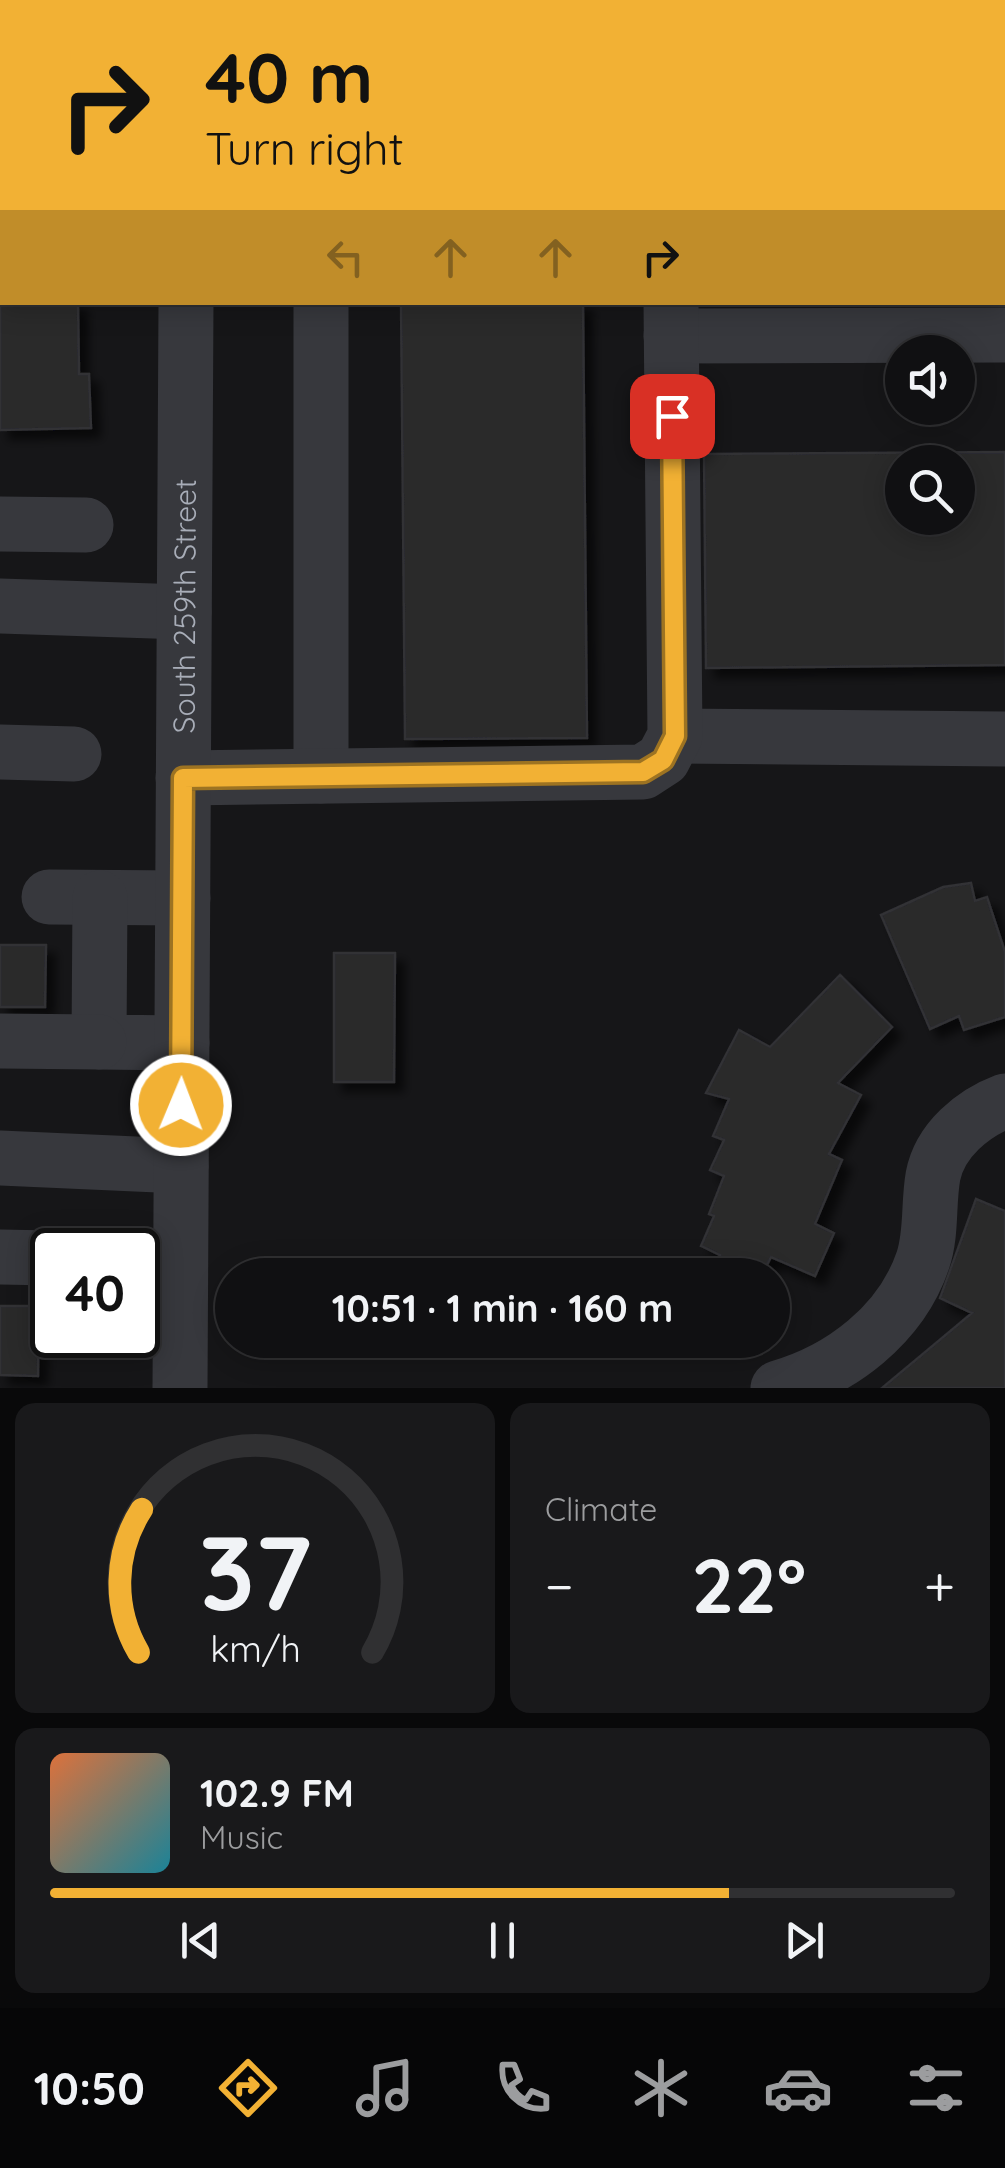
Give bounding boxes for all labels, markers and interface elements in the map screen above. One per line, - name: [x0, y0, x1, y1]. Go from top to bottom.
- text: 40 m: [205, 33, 373, 121]
- icon: right: [40, 40, 170, 170]
- text: Turn right: [205, 120, 404, 176]
- icon: left: [318, 230, 373, 285]
- icon: ahead: [423, 230, 478, 285]
- icon: ahead: [528, 230, 583, 285]
- icon: right: [633, 230, 688, 285]
- map controls: [885, 335, 975, 535]
- button: sound: [885, 335, 975, 425]
- pin: [630, 374, 715, 459]
- icon: arrive: [645, 389, 700, 444]
- button: search: [885, 445, 975, 535]
- street label: South 259th Street: [165, 479, 204, 733]
- position arrow: [129, 1053, 233, 1157]
- speed limit sign: 40: [30, 1228, 160, 1358]
- text: 10:51 · 1 min · 160 m: [332, 1284, 673, 1332]
- text: Climate: [545, 1489, 657, 1529]
- text: 37: [199, 1506, 311, 1636]
- text: 22°: [691, 1538, 806, 1632]
- text: −: [545, 1551, 574, 1620]
- text: +: [924, 1551, 955, 1620]
- text: km/h: [210, 1626, 300, 1671]
- text: 102.9 FM: [200, 1769, 354, 1817]
- text: Music: [200, 1817, 283, 1857]
- icon: previous: [173, 1913, 228, 1968]
- icon: pause: [475, 1913, 530, 1968]
- icon: next: [777, 1913, 832, 1968]
- icon: directions: [213, 2053, 283, 2123]
- icon: music: [350, 2053, 420, 2123]
- icon: phone: [488, 2053, 558, 2123]
- icon: climate: [626, 2053, 696, 2123]
- icon: car: [763, 2053, 833, 2123]
- icon: filters: [901, 2053, 971, 2123]
- text: 10:50: [34, 2060, 145, 2116]

